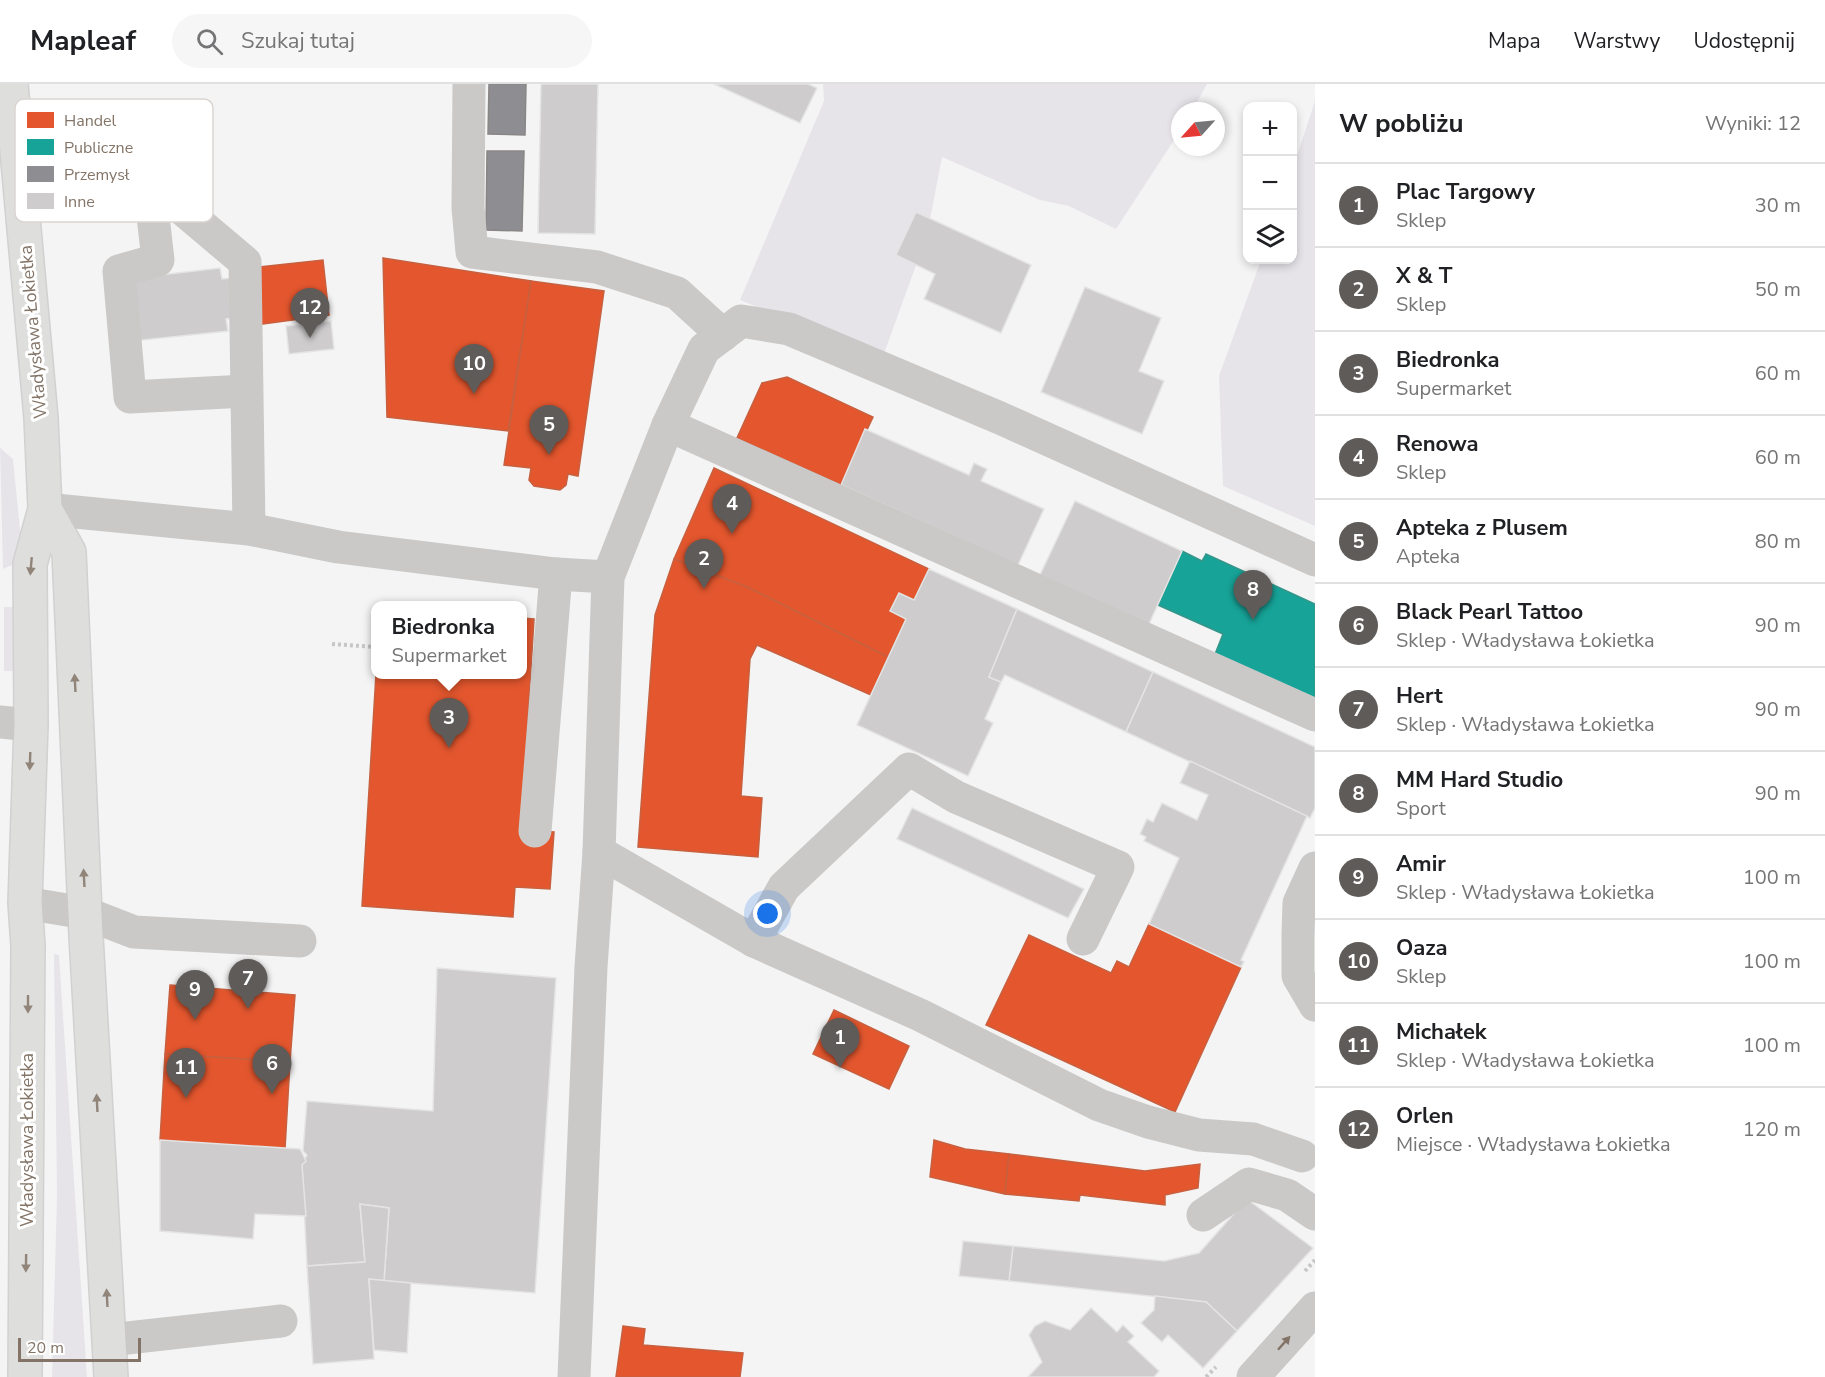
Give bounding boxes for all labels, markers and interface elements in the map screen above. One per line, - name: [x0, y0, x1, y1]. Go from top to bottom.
- search box: [172, 14, 592, 68]
- text: Mapleaf: [30, 22, 136, 60]
- icon: search: [193, 25, 226, 58]
- text: Szukaj tutaj: [241, 26, 355, 56]
- text: Mapa: [1488, 27, 1541, 55]
- text: Warstwy: [1574, 27, 1660, 55]
- text: Udostępnij: [1693, 27, 1795, 55]
- legend: [15, 99, 213, 222]
- north arrow: [1171, 102, 1225, 156]
- map controls: [1243, 102, 1297, 264]
- button: +: [1243, 102, 1297, 156]
- text: W pobliżu: [1339, 106, 1463, 141]
- text: Handel: [64, 110, 117, 132]
- text: Wyniki: 12: [1705, 110, 1801, 137]
- text: Publiczne: [64, 137, 133, 159]
- button: −: [1243, 156, 1297, 210]
- text: Przemysł: [64, 164, 130, 186]
- text: Plac Targowy: [1396, 177, 1535, 207]
- text: Inne: [64, 191, 95, 213]
- text: 1: [1353, 192, 1365, 219]
- text: 30 m: [1755, 192, 1801, 219]
- text: Sklep: [1396, 207, 1446, 234]
- button: layers: [1243, 210, 1297, 264]
- street label: Władysława Łokietka: [13, 244, 53, 420]
- text: X & T: [1396, 261, 1452, 291]
- text: 2: [1353, 276, 1365, 303]
- text: 50 m: [1755, 276, 1801, 303]
- pin: 12: [290, 288, 330, 338]
- text: Sklep: [1396, 291, 1446, 318]
- pin: 10: [454, 344, 494, 394]
- text: Biedronka: [1396, 345, 1500, 375]
- text: 3: [1353, 360, 1365, 387]
- text: 60 m: [1755, 360, 1801, 387]
- text: Supermarket: [1396, 375, 1511, 402]
- pin: 5: [530, 406, 568, 455]
- text: Renowa: [1396, 429, 1479, 459]
- text: 4: [1353, 444, 1365, 471]
- text: 60 m: [1755, 444, 1801, 471]
- text: Sklep: [1396, 459, 1446, 486]
- pin: 4: [712, 484, 752, 534]
- text: Apteka z Plusem: [1396, 513, 1568, 543]
- text: 5: [1353, 528, 1365, 555]
- text: 80 m: [1755, 528, 1801, 555]
- pin: 2: [684, 540, 724, 589]
- text: Apteka: [1396, 543, 1460, 570]
- one-way arrow: [26, 557, 36, 576]
- pin: 8: [1234, 570, 1272, 620]
- text: Black Pearl Tattoo: [1396, 597, 1583, 627]
- popup: [371, 601, 527, 679]
- text: Biedronka: [391, 612, 495, 642]
- text: 6: [1353, 612, 1365, 639]
- text: 90 m: [1755, 612, 1801, 639]
- text: Sklep · Władysława Łokietka: [1396, 627, 1655, 654]
- text: Supermarket: [391, 642, 507, 669]
- one-way arrow: [70, 673, 79, 692]
- text: Hert: [1396, 681, 1443, 711]
- text: 7: [1353, 696, 1365, 723]
- text: 90 m: [1755, 696, 1801, 723]
- pin: 3: [430, 698, 468, 748]
- text: Sklep · Władysława Łokietka: [1396, 711, 1655, 738]
- one-way arrow: [25, 751, 34, 770]
- text: MM Hard Studio: [1396, 765, 1563, 795]
- text: 8: [1353, 780, 1365, 807]
- text: 90 m: [1755, 780, 1801, 807]
- text: Sport: [1396, 795, 1446, 822]
- text: Amir: [1396, 849, 1446, 879]
- text: 9: [1353, 864, 1365, 891]
- text: 100 m: [1743, 864, 1801, 891]
- one-way arrow: [79, 868, 88, 887]
- text: Sklep · Władysława Łokietka: [1396, 879, 1655, 906]
- your location: [753, 899, 782, 928]
- text: Oaza: [1396, 933, 1448, 963]
- text: 10: [1347, 948, 1371, 975]
- text: 100 m: [1743, 948, 1801, 975]
- pin: 7: [228, 960, 268, 1009]
- text: Sklep: [1396, 963, 1446, 990]
- pin: 9: [176, 970, 214, 1020]
- one-way arrow: [23, 995, 33, 1014]
- text: Michałek: [1396, 1017, 1487, 1047]
- pin: 1: [820, 1018, 860, 1068]
- text: 11: [1347, 1032, 1371, 1059]
- text: 100 m: [1743, 1032, 1801, 1059]
- pin: 6: [252, 1044, 292, 1094]
- text: Sklep · Władysława Łokietka: [1396, 1047, 1655, 1074]
- pin: 11: [166, 1048, 206, 1098]
- street label: Władysława Łokietka: [15, 1053, 39, 1227]
- one-way arrow: [92, 1093, 102, 1112]
- text: Orlen: [1396, 1101, 1454, 1131]
- text: 12: [1347, 1116, 1371, 1143]
- text: 120 m: [1743, 1116, 1801, 1143]
- text: Miejsce · Władysława Łokietka: [1396, 1131, 1671, 1158]
- one-way arrow: [21, 1253, 31, 1272]
- one-way arrow: [102, 1288, 111, 1307]
- scale bar: [18, 1335, 141, 1362]
- one-way arrow: [1277, 1335, 1291, 1350]
- text: 20 m: [27, 1337, 64, 1359]

